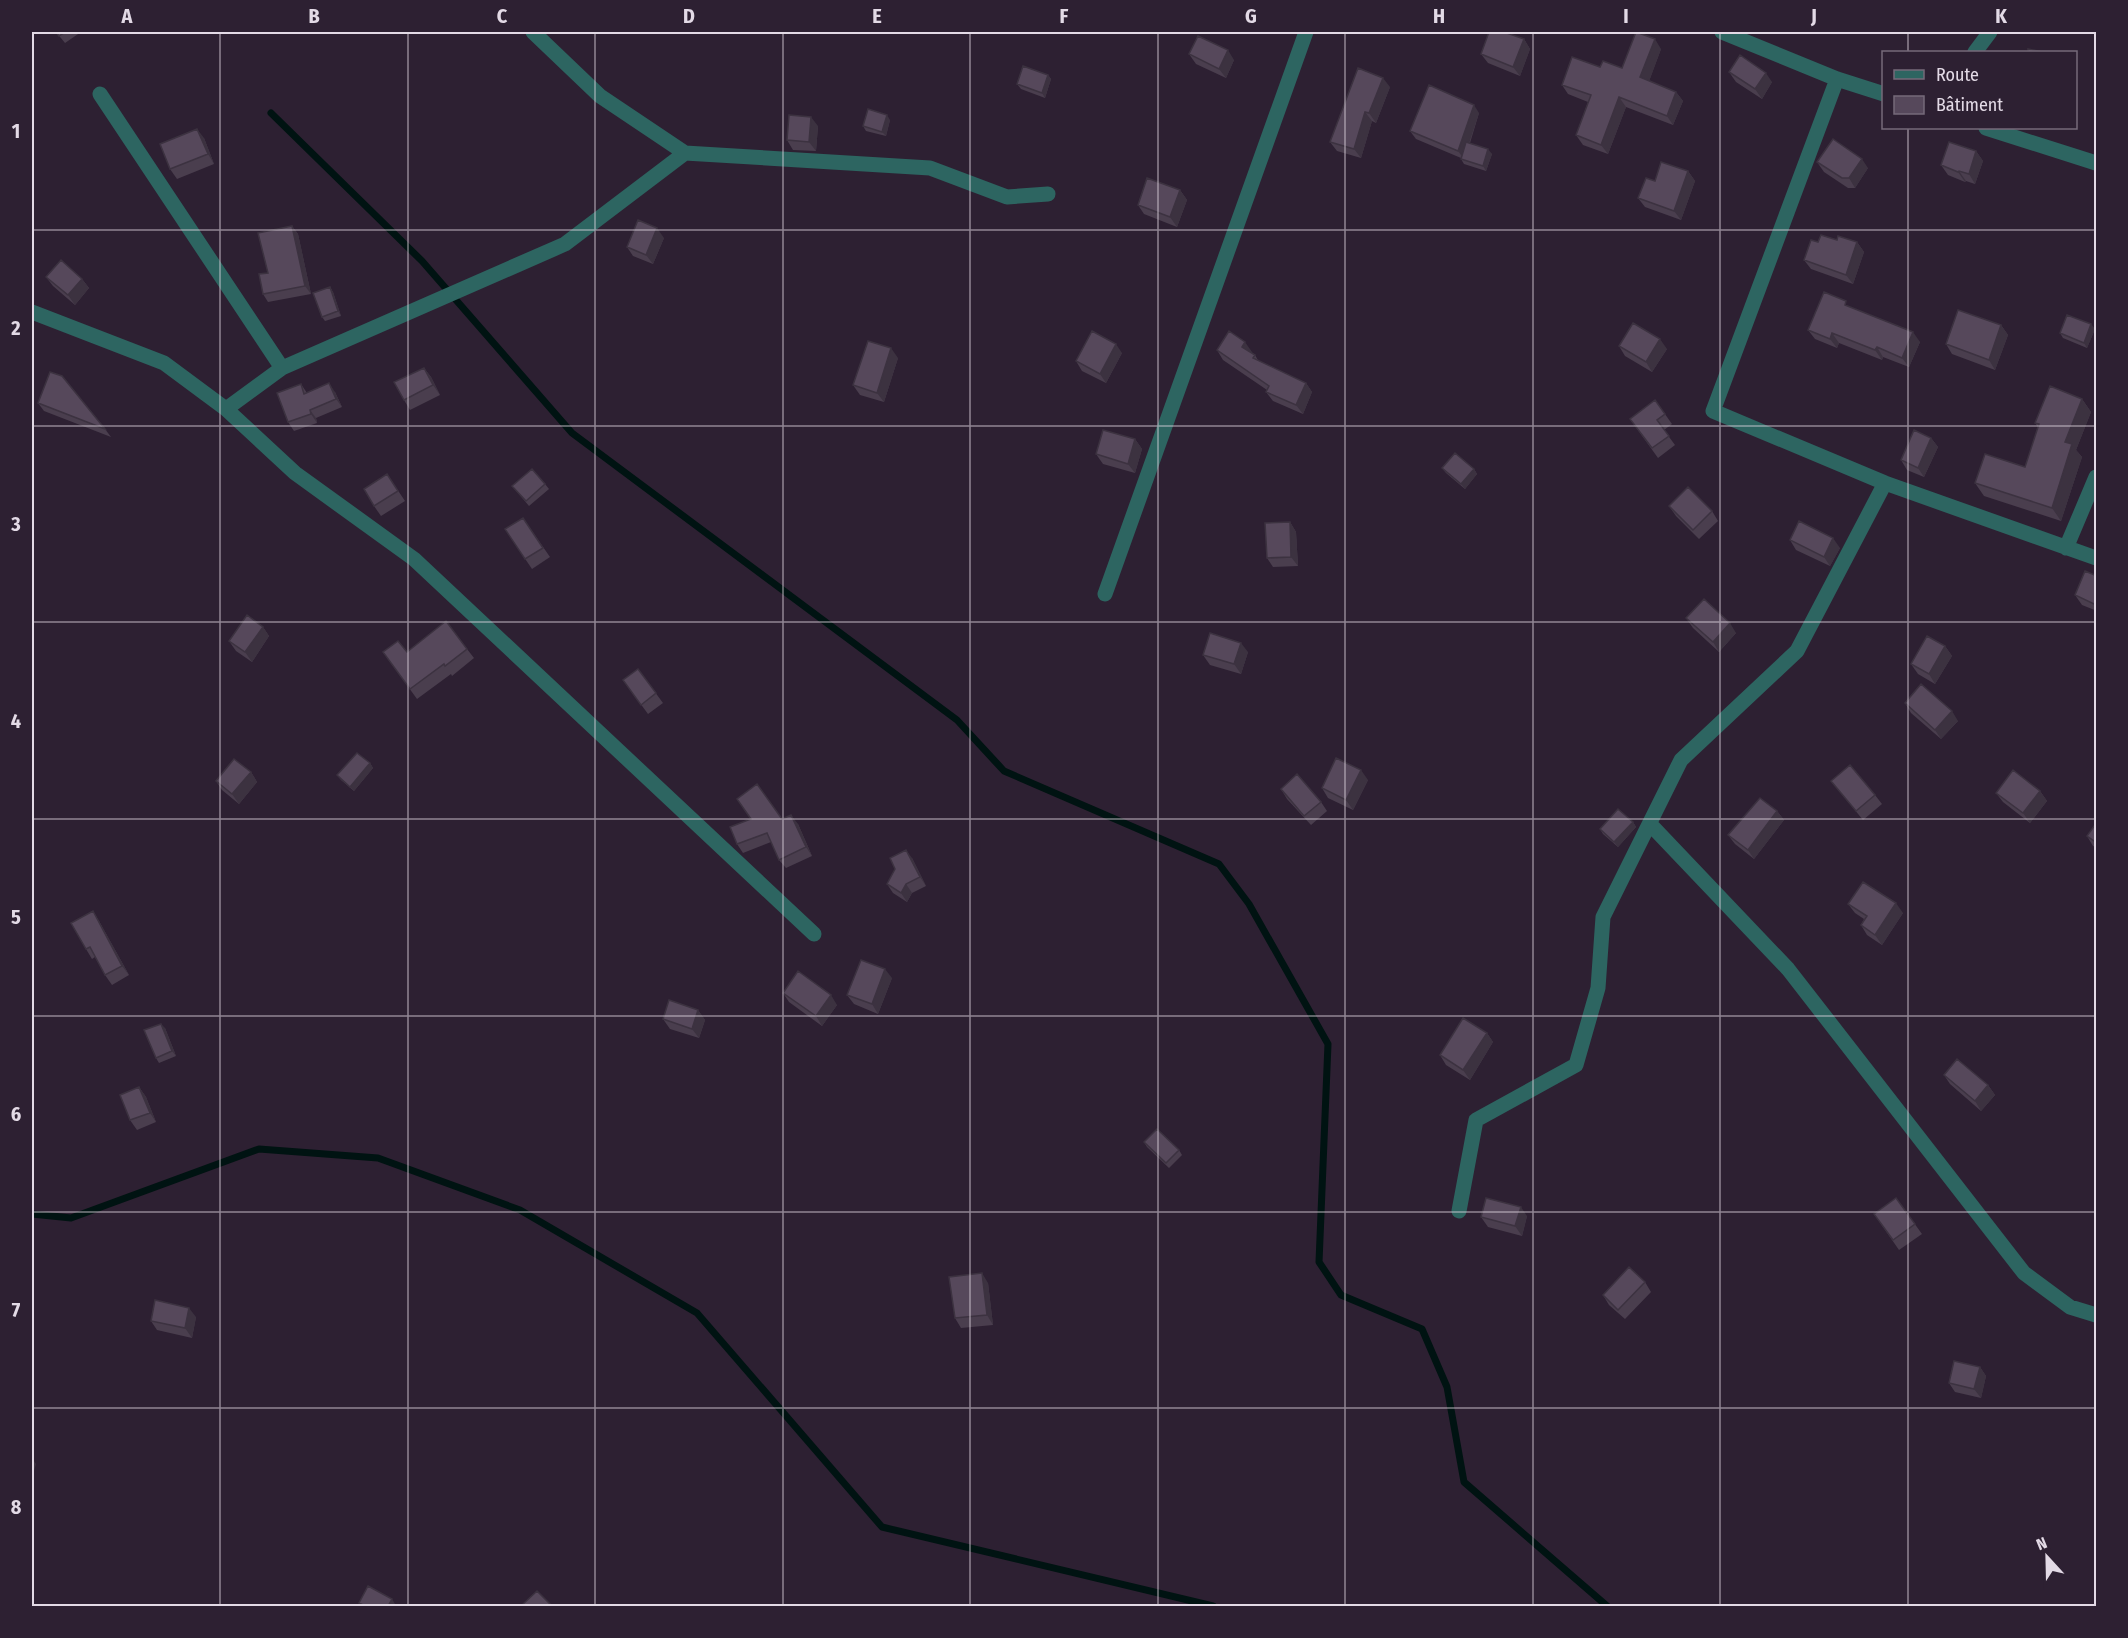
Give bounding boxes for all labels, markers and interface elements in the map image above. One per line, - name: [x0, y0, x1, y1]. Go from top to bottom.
- text: A: [121, 4, 134, 28]
- text: B: [308, 4, 320, 28]
- text: C: [497, 4, 508, 28]
- text: D: [683, 4, 695, 28]
- text: E: [872, 4, 882, 28]
- text: F: [1060, 4, 1069, 28]
- text: G: [1245, 4, 1257, 28]
- text: H: [1433, 4, 1445, 28]
- text: I: [1623, 4, 1629, 28]
- text: J: [1810, 4, 1817, 28]
- text: K: [1995, 4, 2007, 28]
- legend: [1882, 51, 2077, 129]
- text: Route: [1936, 64, 1979, 86]
- text: Bâtiment: [1936, 94, 2003, 116]
- text: 1: [12, 119, 20, 143]
- text: 2: [10, 316, 21, 340]
- text: 3: [10, 512, 21, 536]
- text: 4: [11, 709, 21, 733]
- text: 5: [11, 905, 21, 929]
- text: 6: [11, 1102, 21, 1126]
- text: 7: [12, 1298, 21, 1322]
- text: 8: [11, 1495, 22, 1519]
- north arrow: [2017, 1527, 2077, 1587]
- text: N: [2034, 1533, 2050, 1554]

